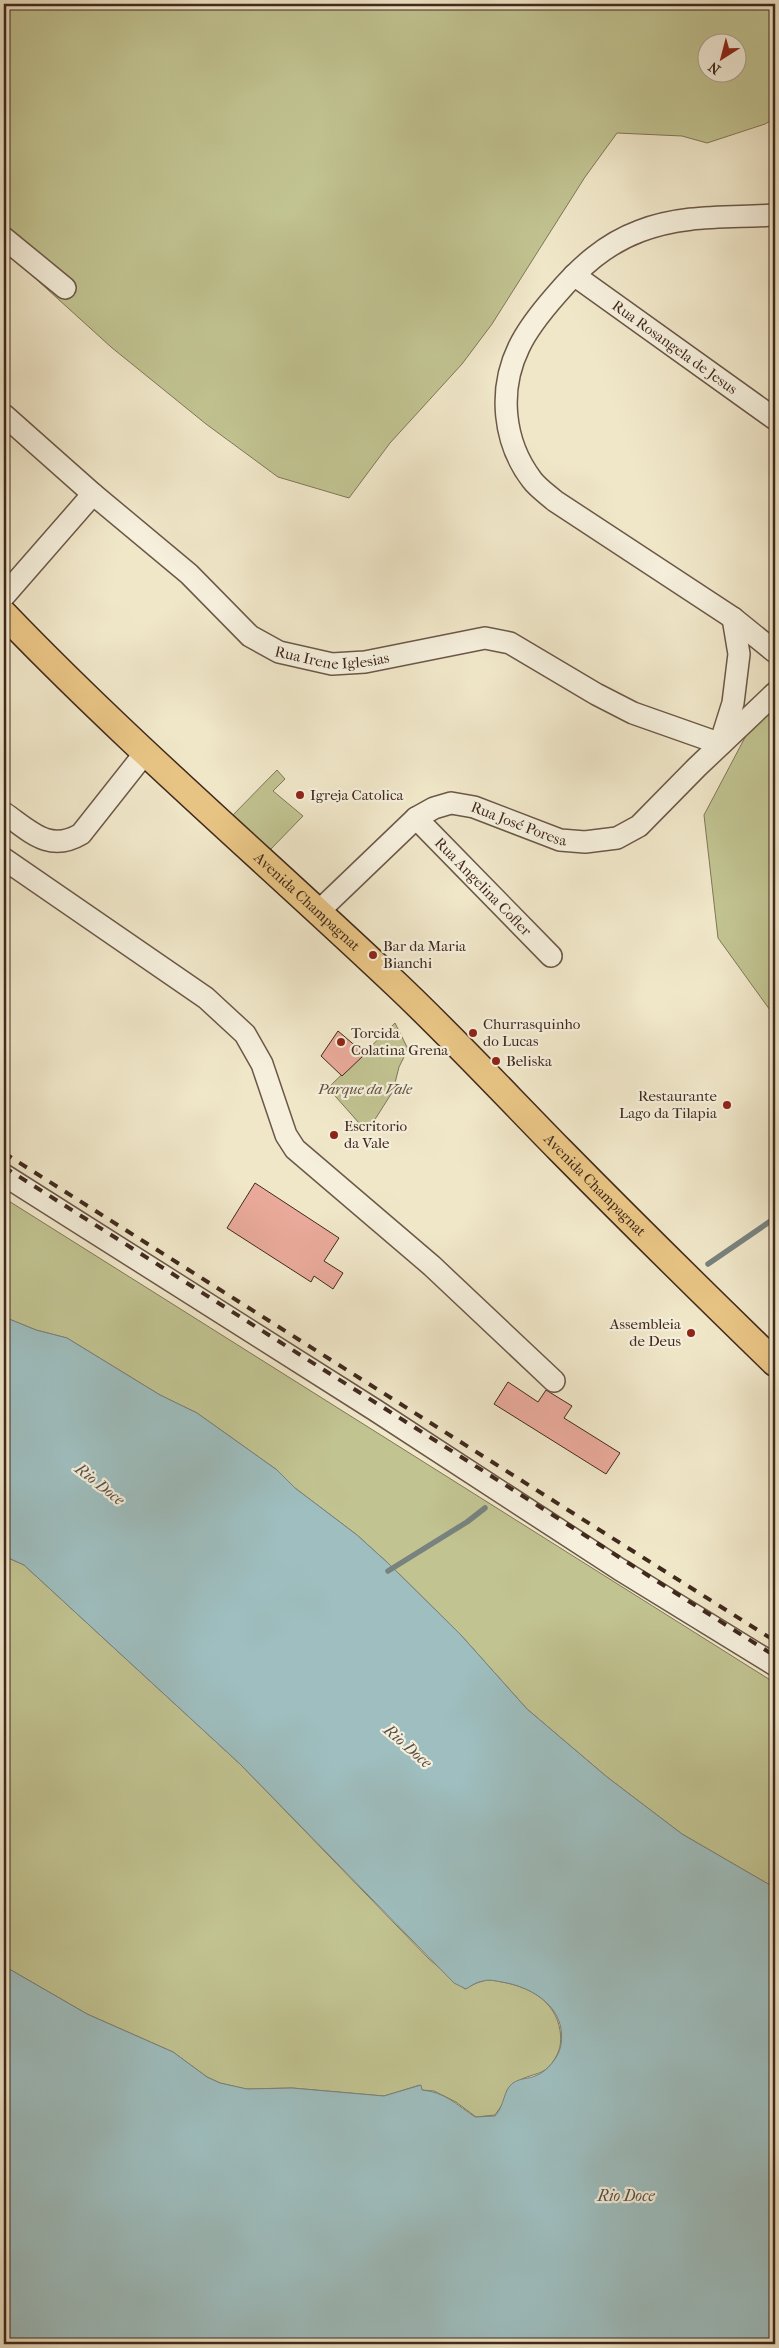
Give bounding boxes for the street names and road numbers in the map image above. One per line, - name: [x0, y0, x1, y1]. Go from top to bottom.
- street label: Rua Rosangela de Jesus: [609, 296, 741, 398]
- street label: Rua Irene Iglesias: [273, 642, 391, 673]
- street label: Rua José Poresa: [468, 798, 568, 850]
- street label: Rua Angelina Cofler: [431, 834, 536, 940]
- street label: Avenida Champagnat: [250, 848, 364, 955]
- street label: Avenida Champagnat: [539, 1129, 650, 1241]

